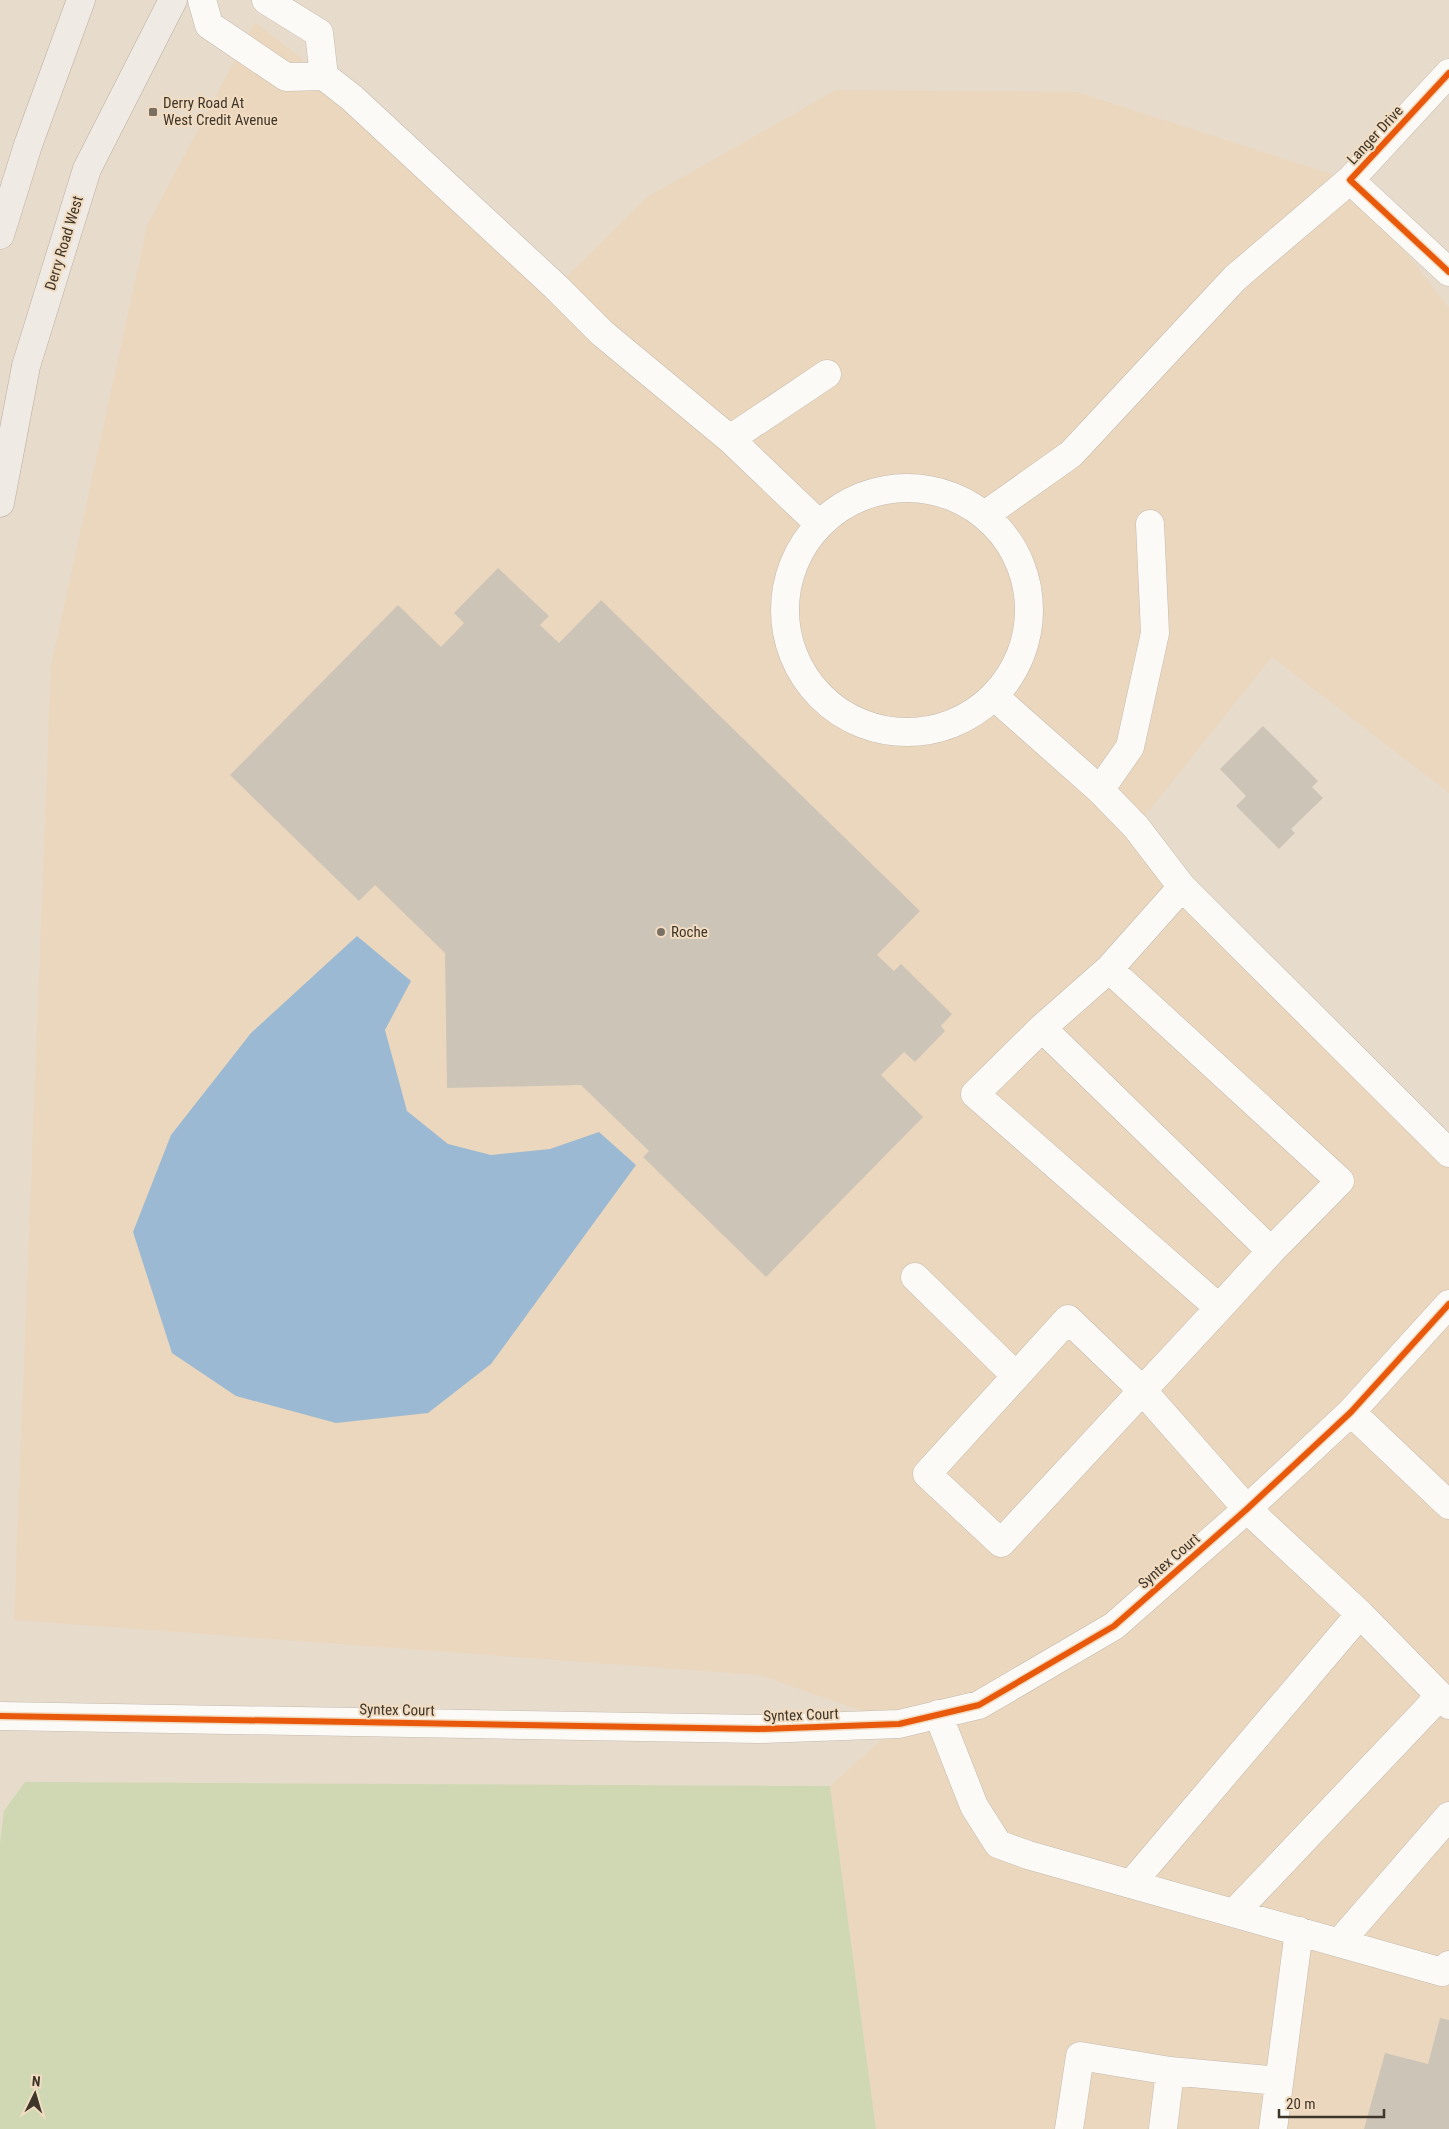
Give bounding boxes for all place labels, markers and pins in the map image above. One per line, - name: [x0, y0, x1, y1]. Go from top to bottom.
- place label: Derry Road At West Credit Avenue: [163, 94, 278, 129]
- marker: Derry Road At West Credit Avenue: [147, 106, 159, 118]
- place label: Roche: [671, 923, 708, 941]
- marker: Roche: [655, 926, 667, 938]

